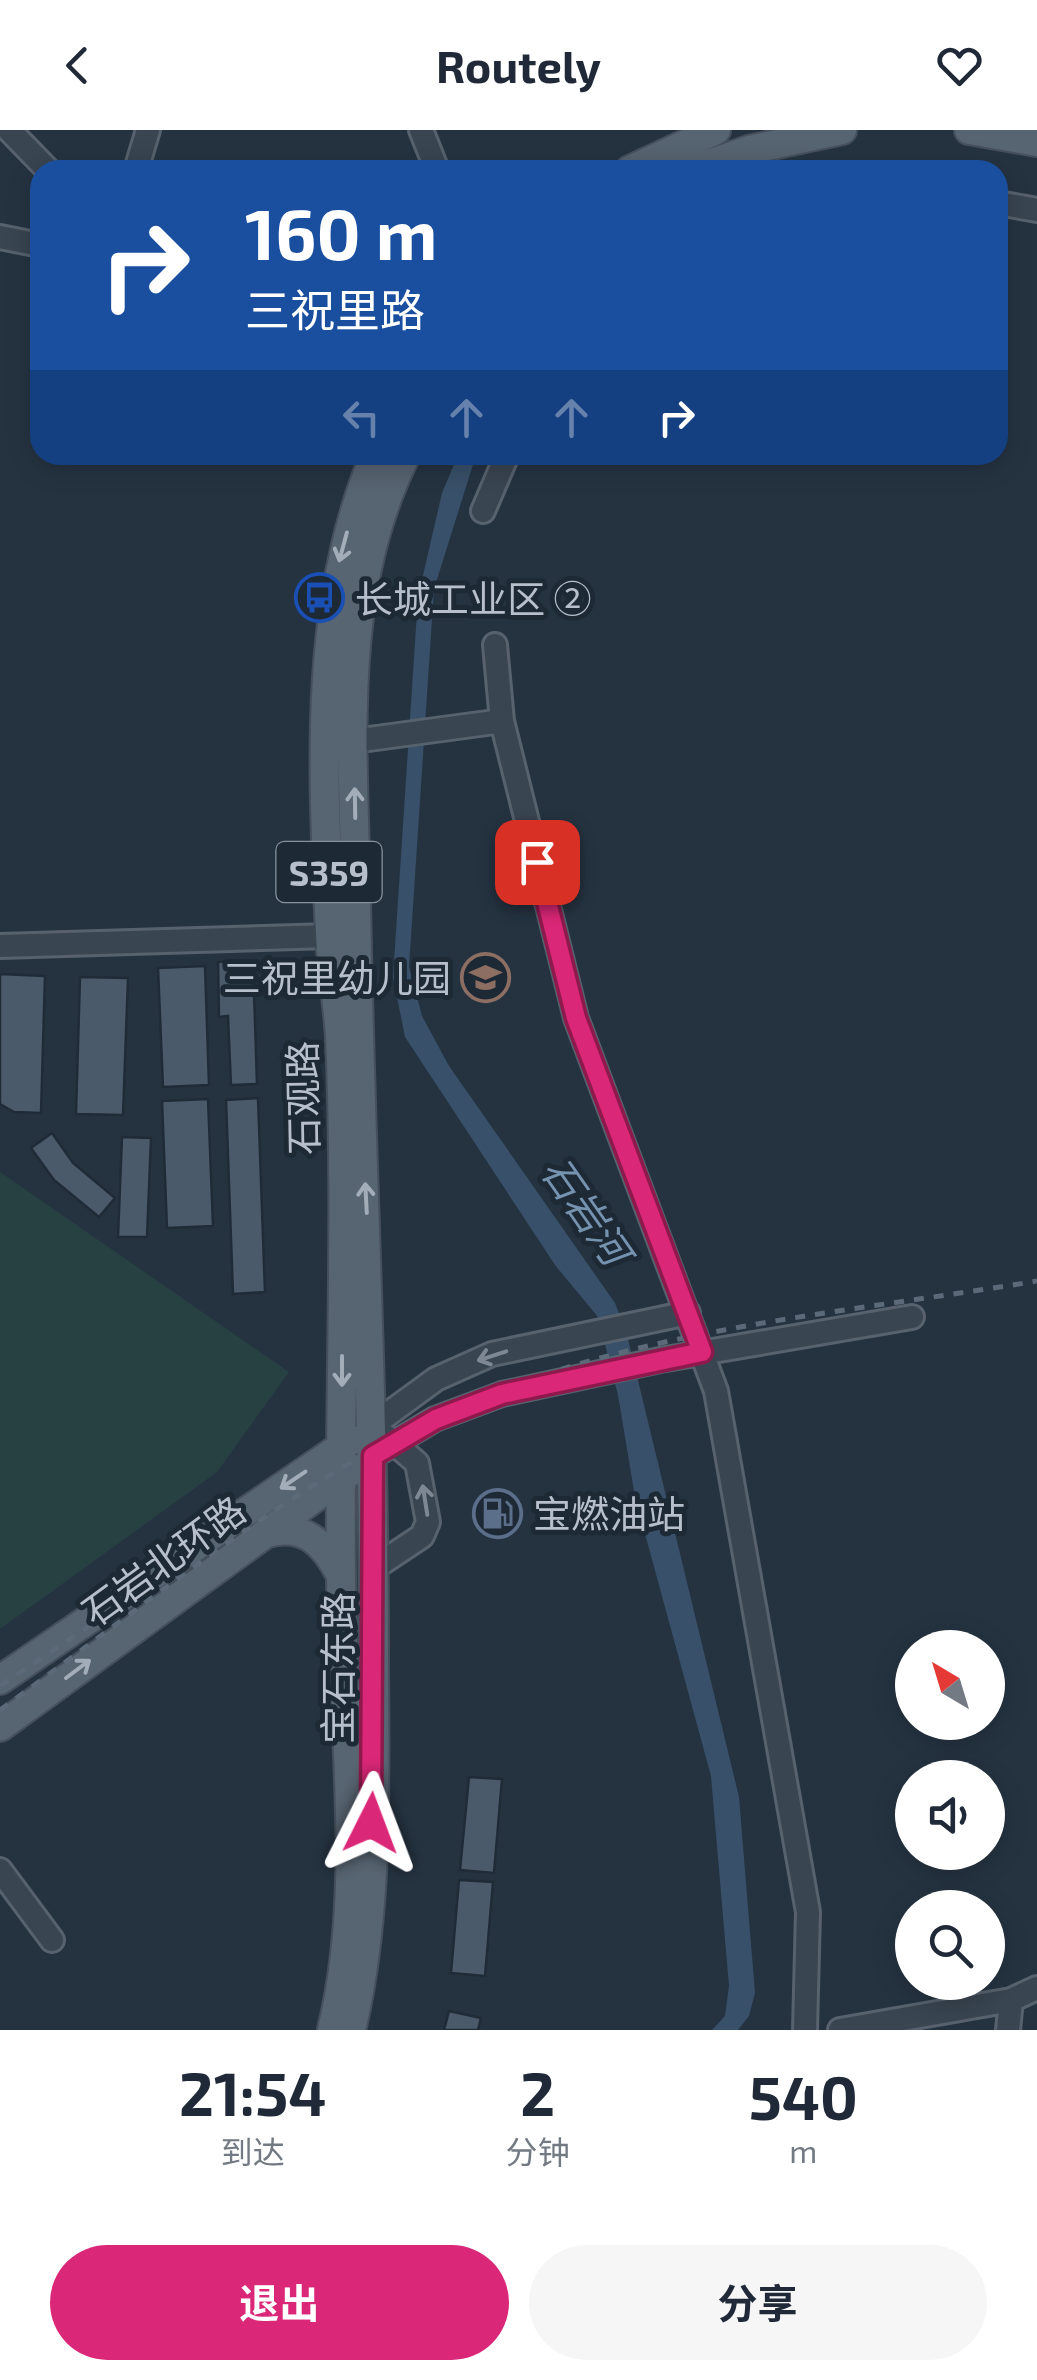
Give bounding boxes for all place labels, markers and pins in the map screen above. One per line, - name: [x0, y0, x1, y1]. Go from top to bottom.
- bus stop icon: 长城工业区 ②: [294, 572, 346, 624]
- place label: 长城工业区 ②: [355, 575, 591, 621]
- pin: [495, 820, 580, 905]
- school or university icon: 三祝里幼儿园: [460, 951, 512, 1003]
- place label: 三祝里幼儿园: [223, 954, 451, 1000]
- fuel station icon: 宝燃油站: [472, 1487, 524, 1539]
- place label: 宝燃油站: [533, 1490, 685, 1536]

